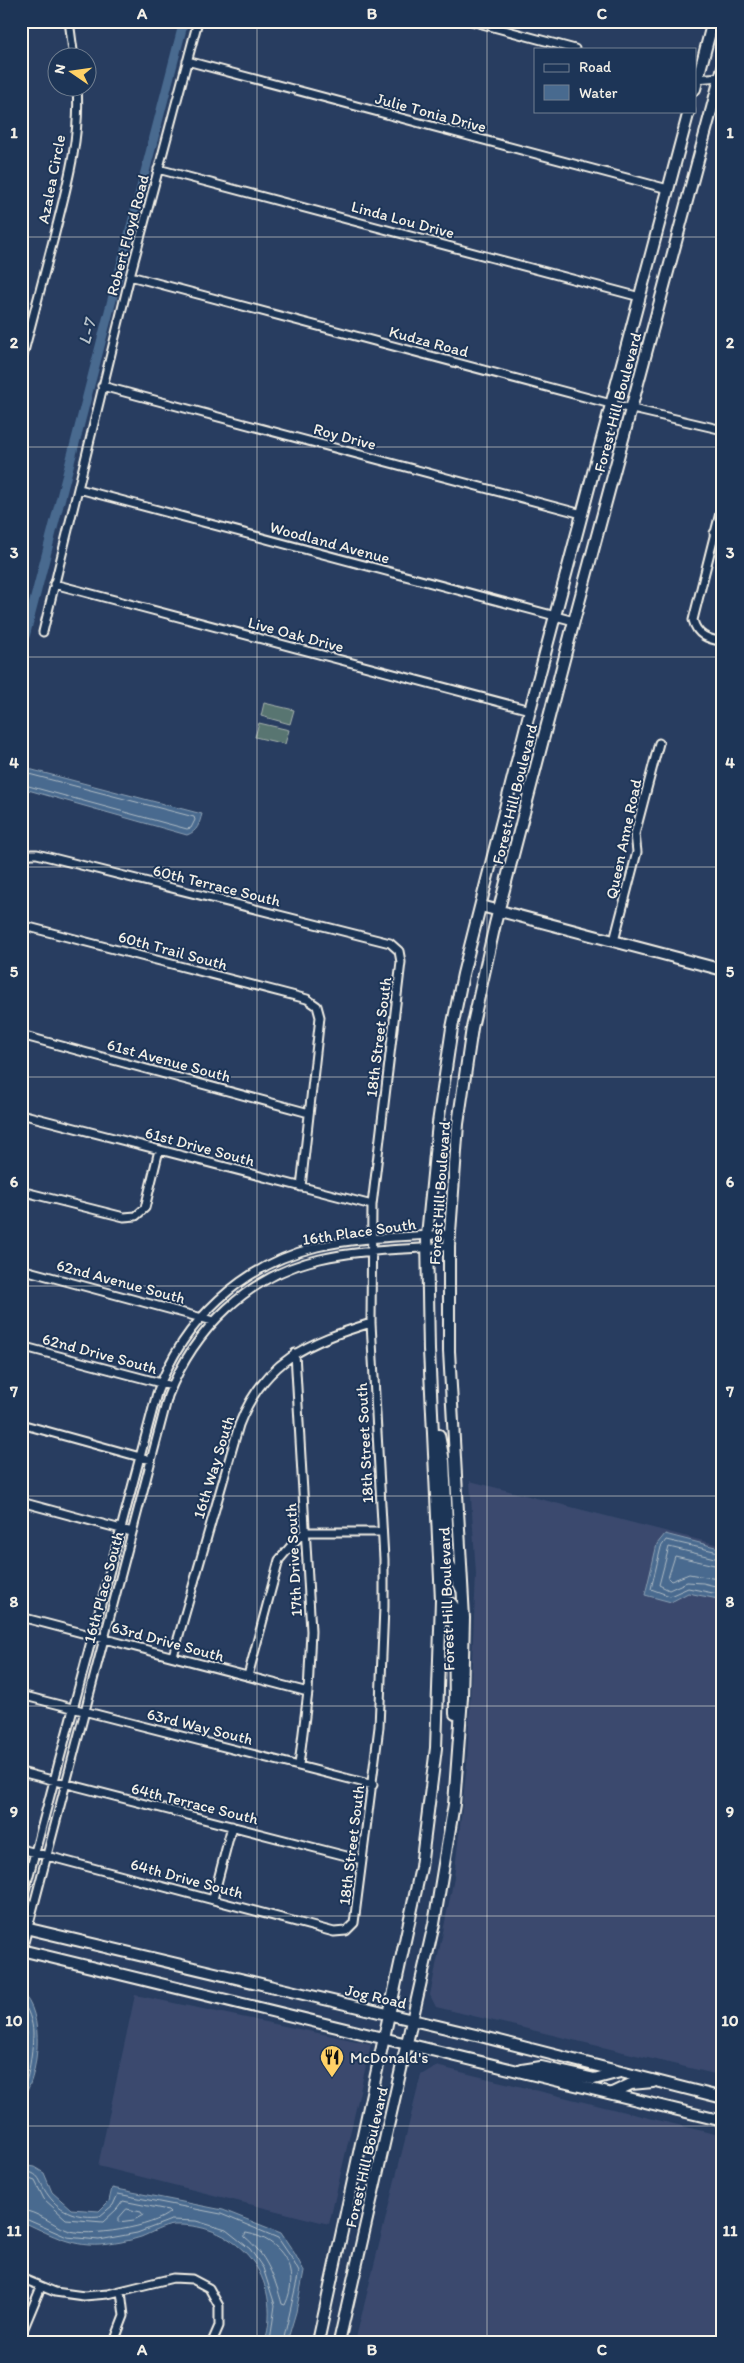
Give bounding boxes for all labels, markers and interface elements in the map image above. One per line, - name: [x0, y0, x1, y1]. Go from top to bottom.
- text: A: [136, 4, 148, 23]
- text: B: [367, 4, 378, 23]
- text: C: [597, 4, 608, 23]
- north arrow: [48, 48, 98, 98]
- legend: [534, 48, 696, 112]
- text: Road: [579, 58, 612, 76]
- text: N: [50, 63, 69, 76]
- text: Water: [579, 84, 618, 102]
- street label: Julie Tonia Drive: [373, 89, 488, 136]
- text: 1: [10, 123, 18, 142]
- text: 1: [726, 123, 734, 142]
- street label: Azalea Circle: [34, 133, 69, 225]
- street label: Robert Floyd Road: [102, 172, 153, 298]
- street label: Linda Lou Drive: [349, 197, 457, 242]
- water label: L-7: [73, 314, 102, 347]
- street label: Kudza Road: [387, 322, 471, 361]
- street label: Forest Hill Boulevard: [590, 330, 645, 474]
- text: 2: [10, 333, 19, 352]
- text: 2: [726, 333, 735, 352]
- street label: Roy Drive: [311, 419, 379, 454]
- street label: Woodland Avenue: [268, 517, 392, 568]
- text: 3: [10, 543, 19, 562]
- text: 3: [726, 543, 735, 562]
- street label: Live Oak Drive: [246, 613, 346, 656]
- street label: Forest Hill Boulevard: [488, 722, 541, 866]
- text: 4: [9, 753, 19, 772]
- text: 4: [725, 753, 735, 772]
- street label: Queen Anne Road: [601, 777, 646, 901]
- street label: 60th Terrace South: [151, 860, 283, 911]
- street label: 60th Trail South: [116, 927, 230, 974]
- text: 5: [10, 962, 19, 981]
- text: 5: [726, 962, 735, 981]
- street label: 18th Street South: [362, 976, 395, 1098]
- street label: 61st Avenue South: [105, 1035, 233, 1086]
- street label: Forest Hill Boulevard: [425, 1120, 454, 1266]
- street label: 61st Drive South: [143, 1123, 257, 1170]
- text: 6: [10, 1172, 19, 1191]
- text: 6: [726, 1172, 735, 1191]
- street label: 16th Place South: [301, 1214, 418, 1249]
- street label: 62nd Avenue South: [54, 1255, 187, 1308]
- street label: 62nd Drive South: [40, 1329, 160, 1378]
- text: 7: [9, 1382, 18, 1401]
- street label: 18th Street South: [352, 1382, 377, 1504]
- text: 7: [725, 1382, 734, 1401]
- street label: 16th Way South: [189, 1413, 238, 1521]
- street label: 17th Drive South: [281, 1502, 306, 1617]
- street label: Forest Hill Boulevard: [434, 1526, 459, 1671]
- street label: 16th Place South: [79, 1529, 128, 1645]
- text: 8: [10, 1592, 19, 1611]
- text: 8: [726, 1592, 735, 1611]
- street label: 63rd Drive South: [109, 1617, 227, 1666]
- street label: 63rd Way South: [145, 1704, 255, 1749]
- street label: 64th Terrace South: [129, 1778, 261, 1829]
- street label: 18th Street South: [335, 1784, 368, 1906]
- text: 9: [10, 1802, 18, 1821]
- text: 9: [726, 1802, 734, 1821]
- street label: 64th Drive South: [128, 1854, 246, 1903]
- street label: Jog Road: [343, 1980, 409, 2013]
- text: 10: [5, 2011, 23, 2030]
- text: 10: [721, 2011, 739, 2030]
- restaurant icon: McDonald's: [319, 2044, 345, 2078]
- place label: McDonald's: [350, 2048, 428, 2067]
- street label: Forest Hill Boulevard: [341, 2085, 392, 2229]
- text: 11: [7, 2221, 22, 2240]
- text: 11: [723, 2221, 738, 2240]
- text: A: [136, 2340, 148, 2359]
- text: B: [367, 2340, 378, 2359]
- text: C: [597, 2340, 608, 2359]

